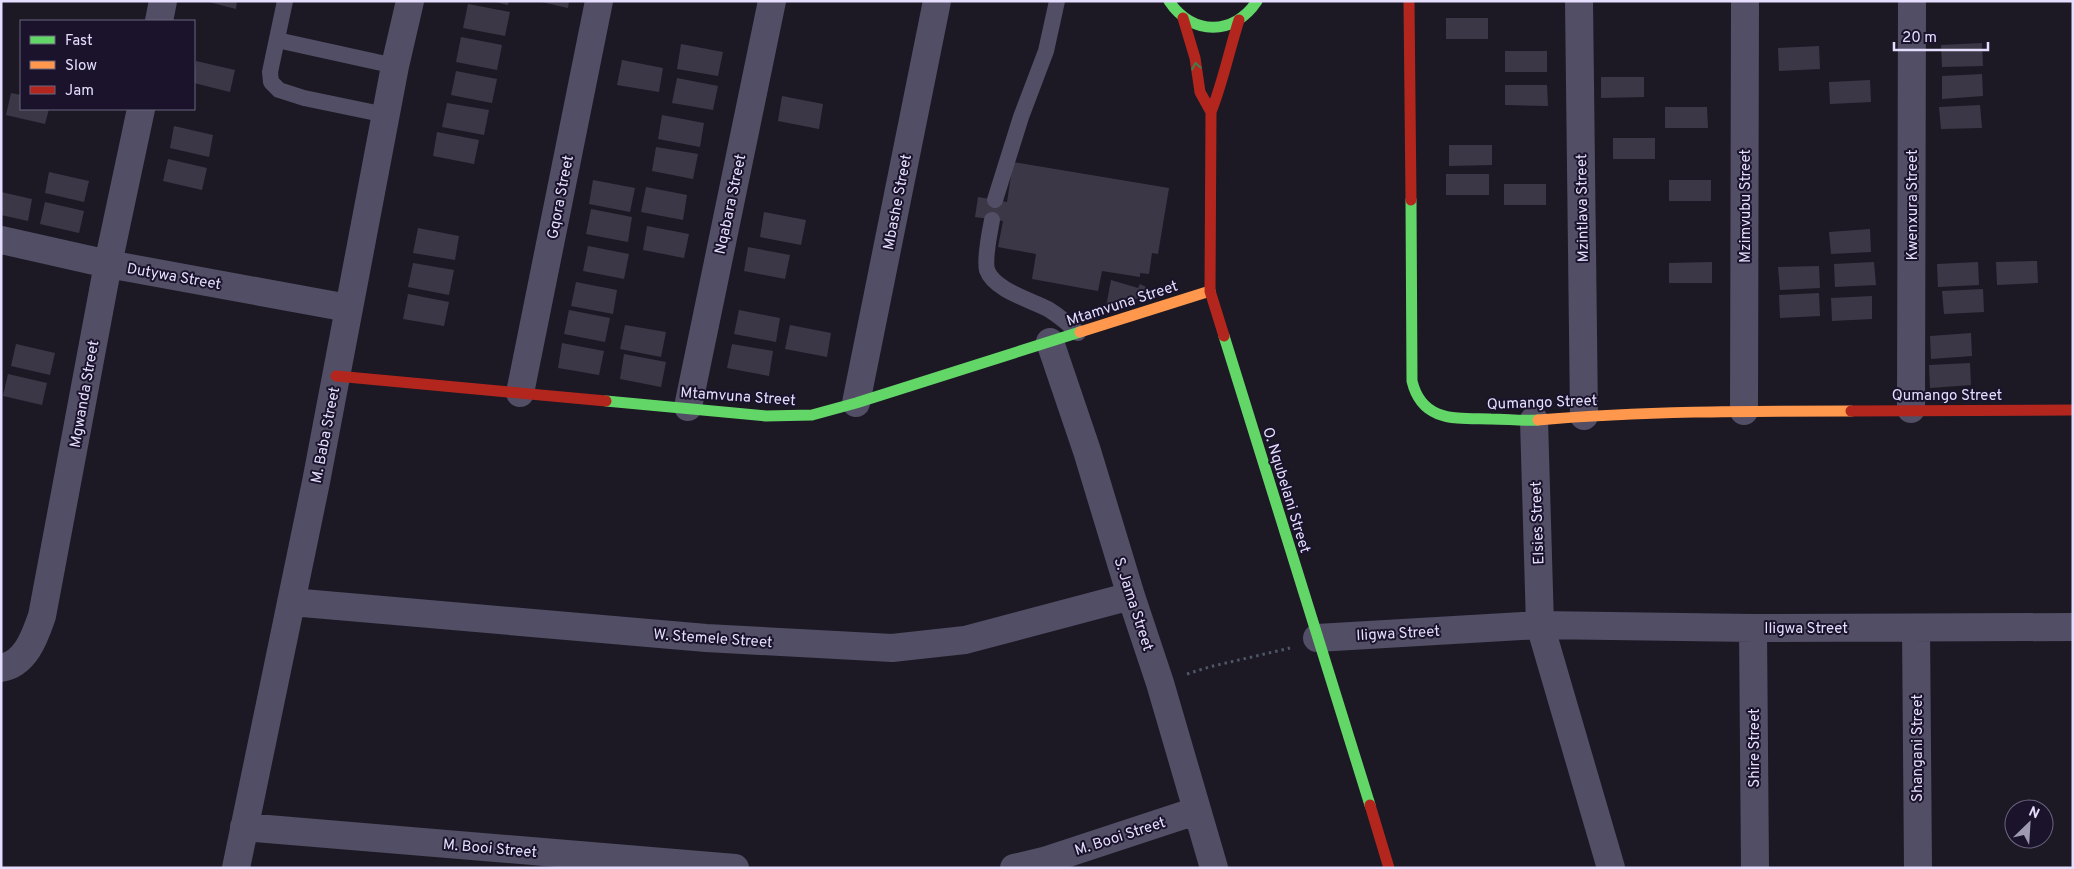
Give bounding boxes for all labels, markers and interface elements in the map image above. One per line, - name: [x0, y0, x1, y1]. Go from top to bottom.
- legend: [20, 20, 195, 110]
- scale bar: [1894, 20, 1988, 52]
- text: 20 m: [1902, 29, 1937, 48]
- text: Fast: [65, 32, 93, 51]
- text: Slow: [65, 57, 97, 76]
- one-way arrow: [1192, 62, 1202, 70]
- text: Jam: [65, 82, 94, 101]
- street label: Mzimvubu Street: [1737, 149, 1756, 263]
- street label: Kwenxura Street: [1904, 149, 1923, 261]
- street label: Nqabara Street: [712, 152, 751, 256]
- street label: Mbashe Street: [880, 153, 917, 252]
- street label: Mzintlava Street: [1573, 153, 1594, 263]
- street label: Gqora Street: [544, 154, 579, 241]
- street label: Dutywa Street: [125, 260, 222, 295]
- street label: Mtamvuna Street: [1064, 277, 1180, 331]
- street label: Mgwanda Street: [67, 339, 104, 450]
- street label: Mtamvuna Street: [679, 384, 796, 411]
- street label: M. Baba Street: [308, 385, 345, 485]
- street label: Qumango Street: [1892, 387, 2002, 406]
- street label: Qumango Street: [1486, 392, 1598, 415]
- street label: O. Nqubelani Street: [1257, 425, 1314, 556]
- street label: Elsies Street: [1528, 481, 1549, 565]
- street label: S. Jama Street: [1108, 555, 1157, 654]
- street label: Iligwa Street: [1764, 620, 1848, 639]
- street label: Iligwa Street: [1356, 623, 1440, 646]
- street label: W. Stemele Street: [653, 626, 773, 653]
- street label: Shangani Street: [1909, 694, 1928, 802]
- street label: Shire Street: [1746, 708, 1765, 788]
- north arrow: [2004, 799, 2054, 849]
- text: N: [2026, 804, 2042, 823]
- street label: M. Booi Street: [1073, 814, 1168, 861]
- street label: M. Booi Street: [442, 836, 538, 863]

